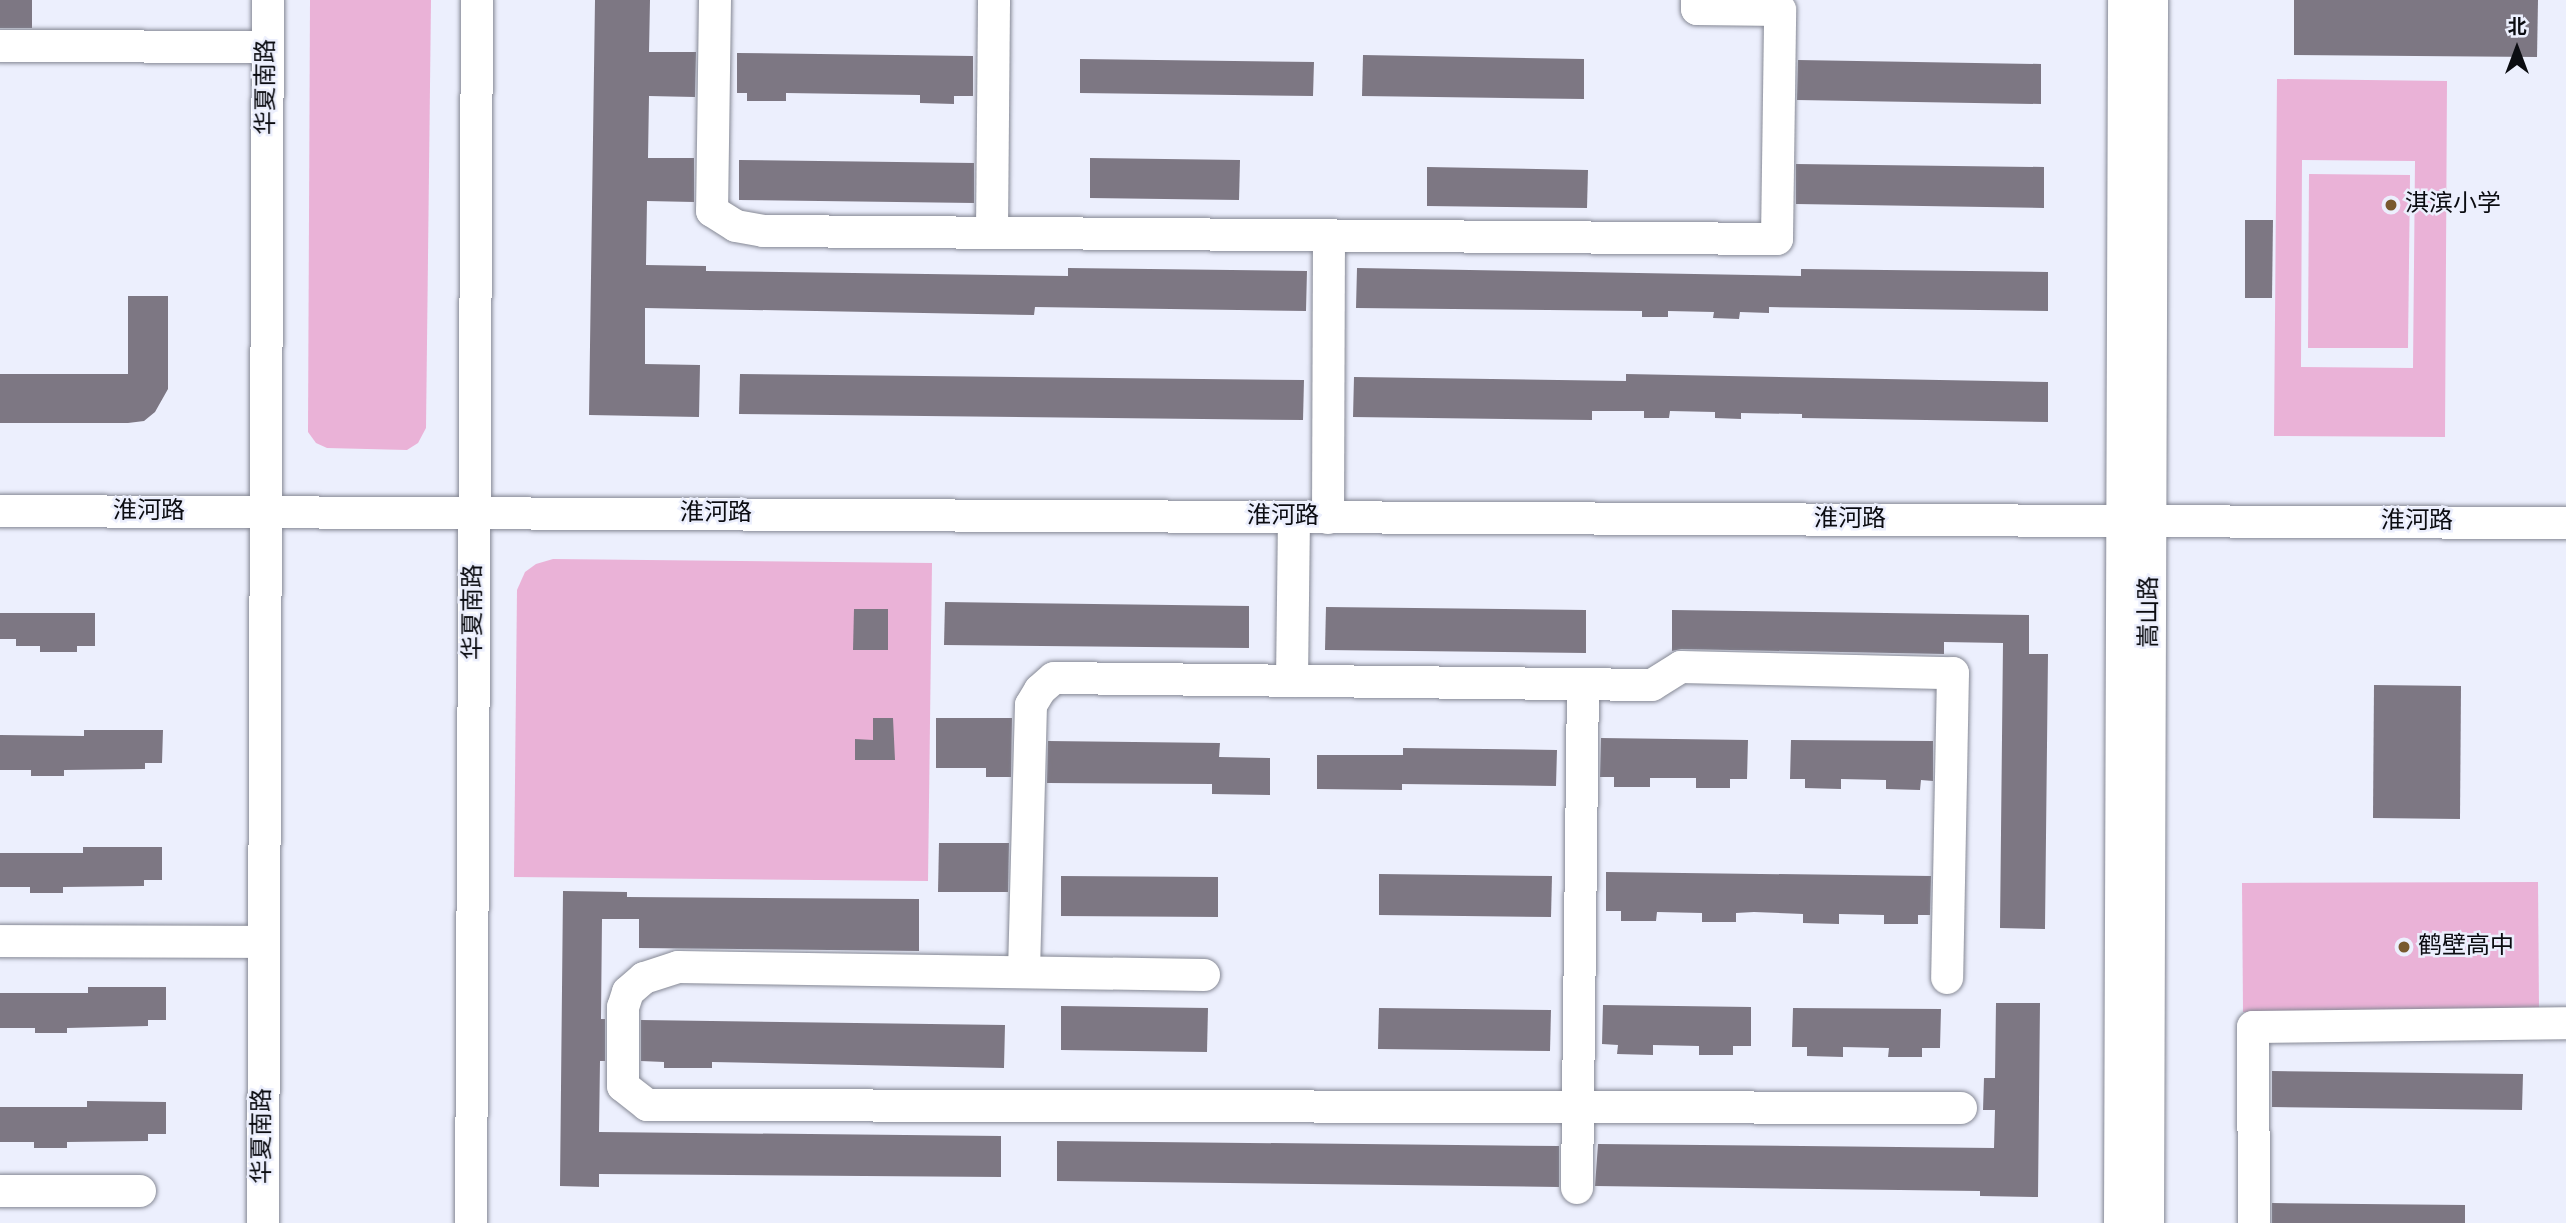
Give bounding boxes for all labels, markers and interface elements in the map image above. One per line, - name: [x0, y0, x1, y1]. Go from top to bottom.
- north arrow: [2482, 14, 2552, 84]
- text: 北: [2507, 18, 2527, 37]
- street label: 华夏南路: [253, 39, 281, 135]
- place label: 淇滨小学: [2405, 191, 2501, 219]
- marker: 淇滨小学: [2383, 197, 2399, 213]
- street label: 淮河路: [113, 498, 185, 526]
- street label: 淮河路: [680, 500, 752, 528]
- street label: 淮河路: [1247, 503, 1319, 531]
- street label: 淮河路: [1814, 506, 1886, 534]
- street label: 淮河路: [2381, 508, 2453, 536]
- street label: 华夏南路: [460, 564, 488, 660]
- street label: 嵩山路: [2136, 576, 2164, 648]
- place label: 鹤壁高中: [2418, 933, 2514, 961]
- marker: 鹤壁高中: [2396, 939, 2412, 955]
- street label: 华夏南路: [249, 1088, 277, 1184]

